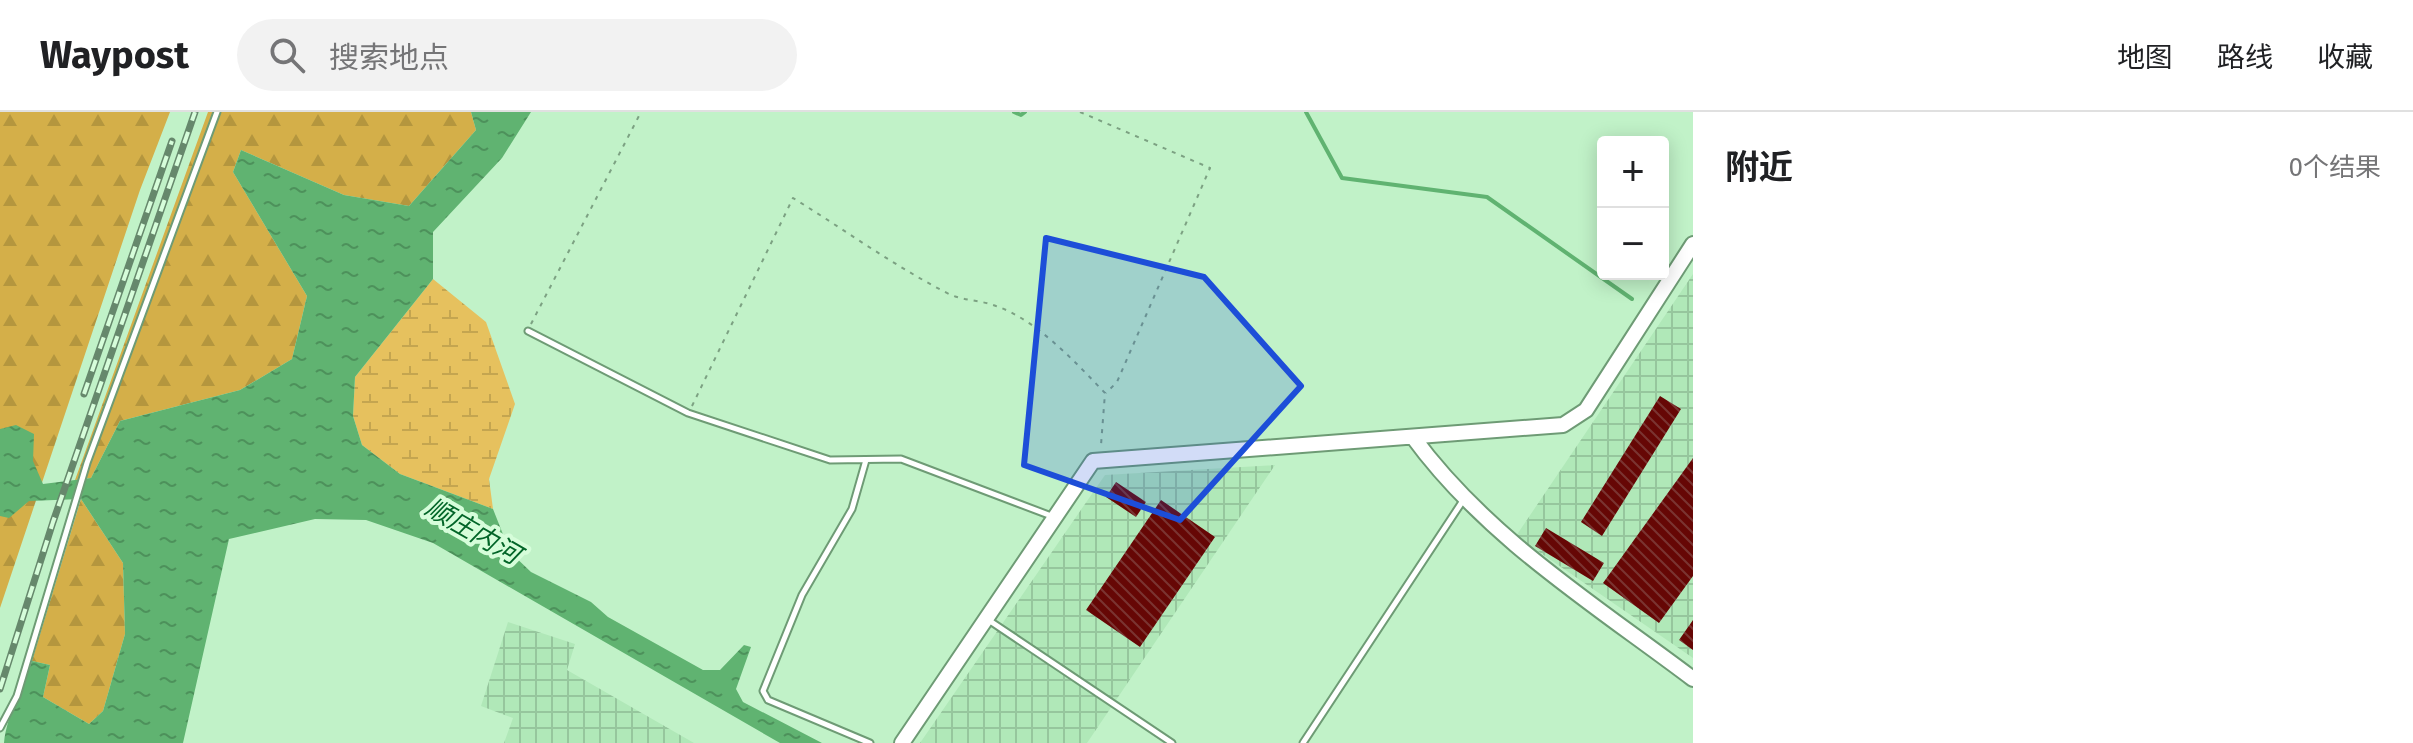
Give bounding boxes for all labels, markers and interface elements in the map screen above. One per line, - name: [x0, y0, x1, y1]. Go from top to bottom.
- search box: [237, 19, 797, 91]
- text: Waypost: [40, 32, 189, 78]
- icon: search: [265, 33, 309, 77]
- text: 搜索地点: [329, 40, 449, 76]
- text: 地图: [2117, 41, 2173, 74]
- text: 路线: [2217, 41, 2273, 74]
- text: 收藏: [2317, 41, 2373, 74]
- map controls: [1597, 136, 1669, 280]
- button: +: [1597, 136, 1669, 208]
- text: 附近: [1725, 147, 1793, 188]
- text: 0个结果: [2288, 152, 2381, 183]
- button: −: [1597, 208, 1669, 280]
- water label: 顺庄内河: [420, 492, 530, 573]

